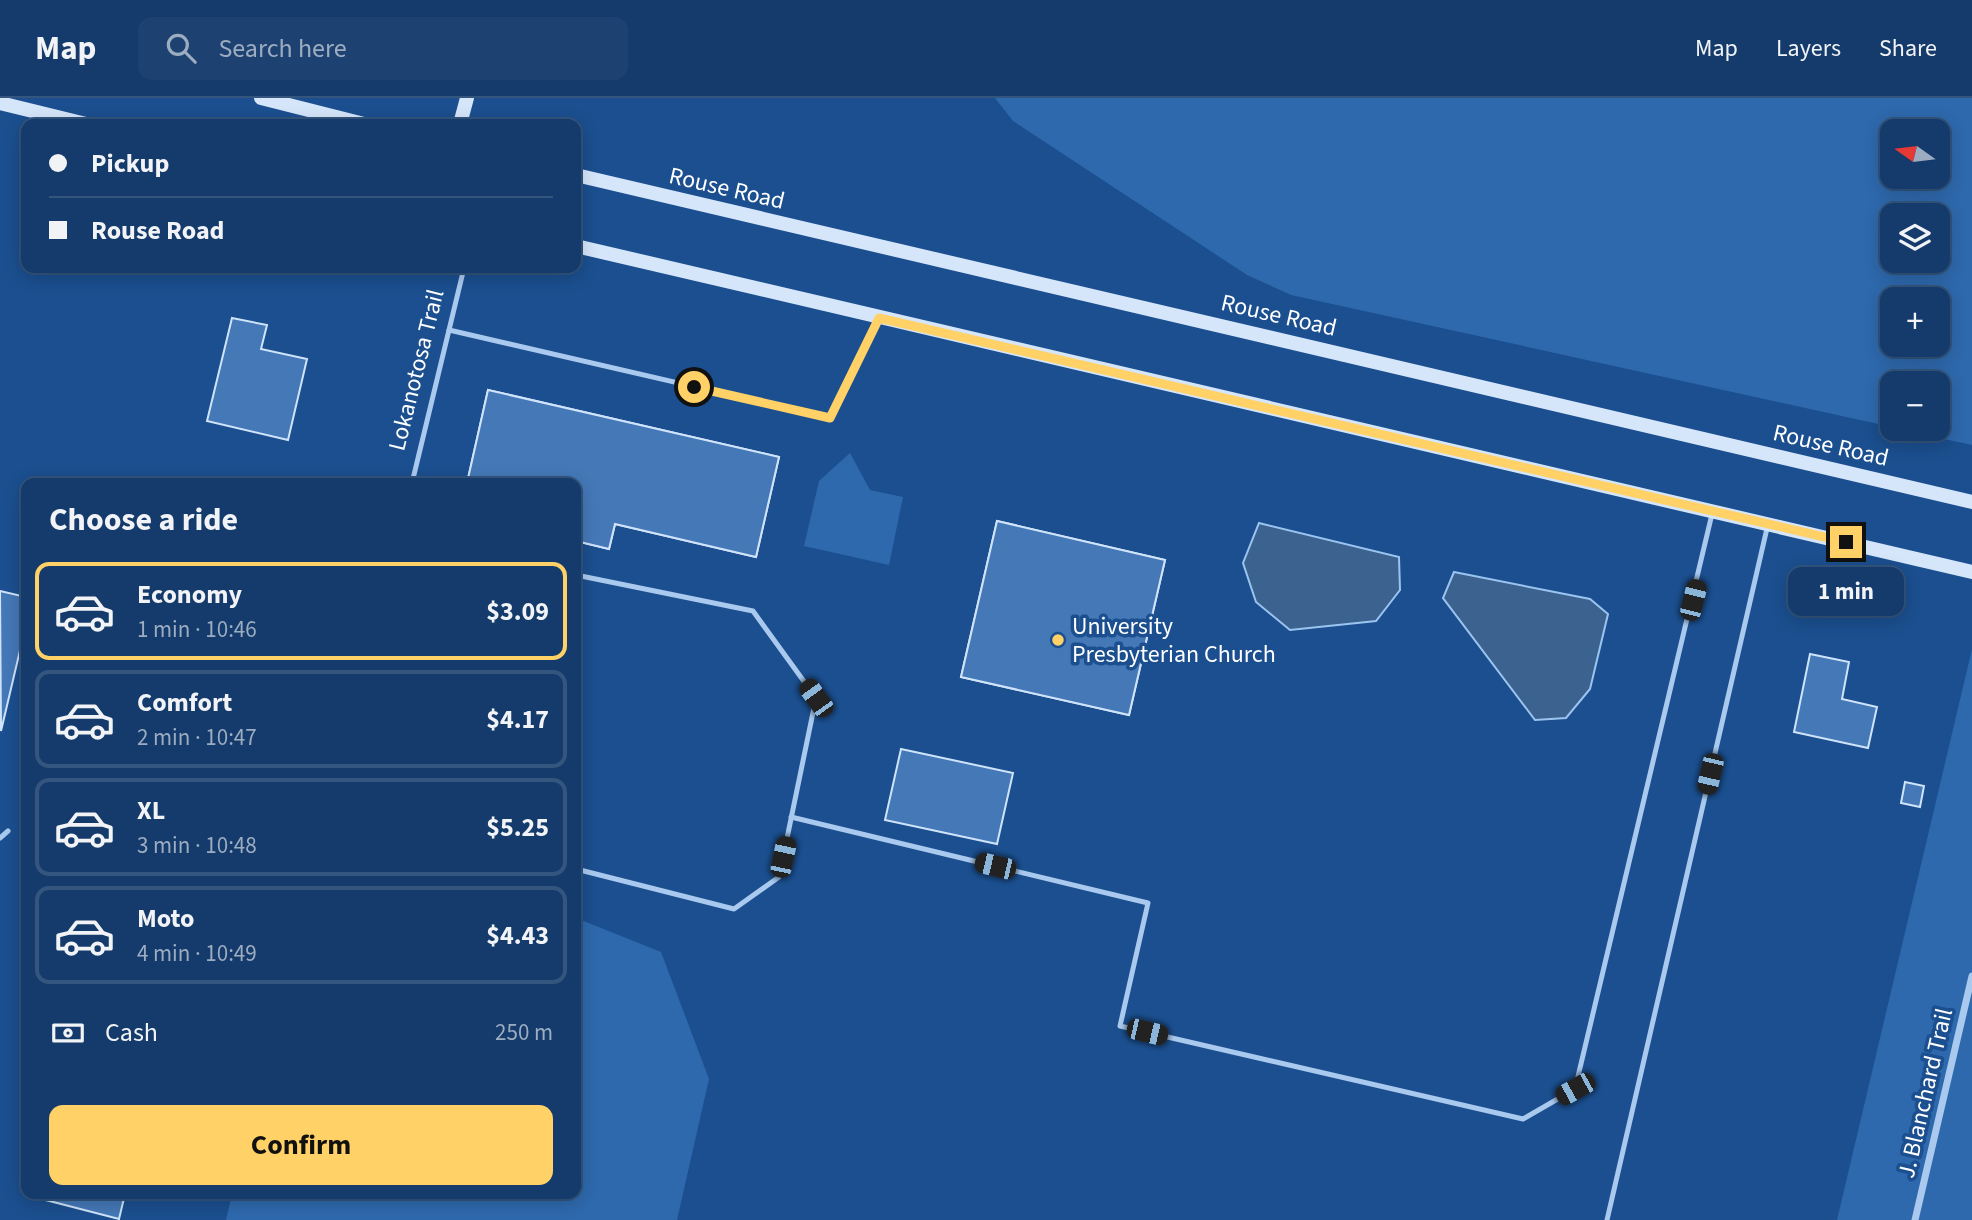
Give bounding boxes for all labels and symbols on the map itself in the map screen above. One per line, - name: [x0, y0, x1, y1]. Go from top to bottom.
- north arrow: [1880, 119, 1950, 189]
- street label: Rouse Road: [666, 158, 788, 219]
- street label: Rouse Road: [1218, 285, 1340, 346]
- street label: Lokanotosa Trail: [380, 286, 453, 454]
- route start: [678, 371, 710, 403]
- street label: Rouse Road: [1770, 415, 1892, 476]
- route end: [1830, 526, 1862, 558]
- callout: 1 min: [1788, 566, 1904, 616]
- car: [1678, 577, 1709, 623]
- place label: University Presbyterian Church: [1072, 609, 1276, 672]
- marker: University Presbyterian Church: [1050, 632, 1066, 648]
- car: [796, 675, 837, 721]
- car: [1696, 751, 1725, 797]
- car: [769, 834, 798, 880]
- car: [973, 851, 1018, 881]
- street label: J. Blanchard Trail: [1889, 1005, 1962, 1181]
- car: [1125, 1017, 1170, 1047]
- car: [1552, 1070, 1599, 1108]

